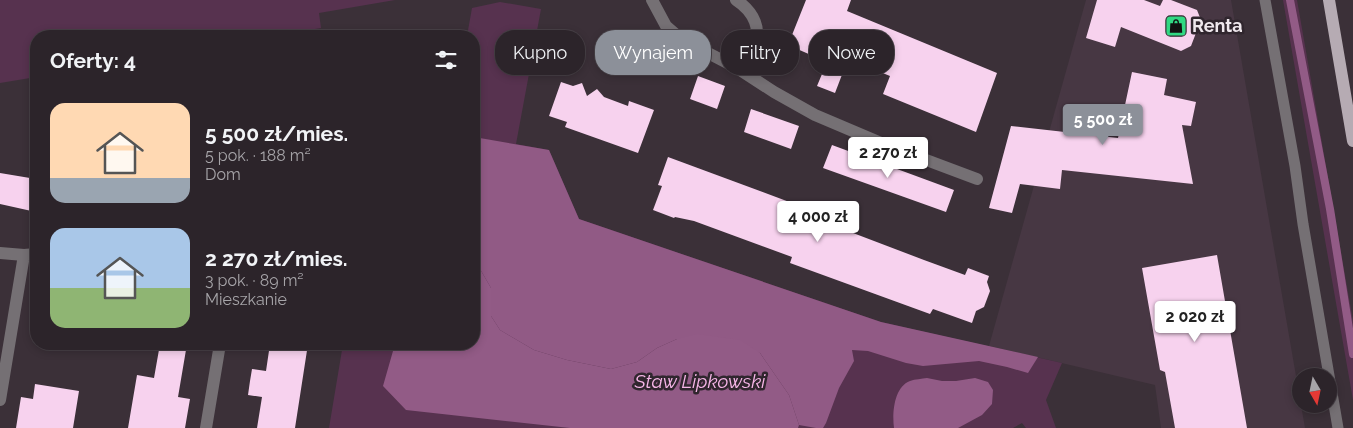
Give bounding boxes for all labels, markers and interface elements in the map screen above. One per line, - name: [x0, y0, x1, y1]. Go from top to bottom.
- shop icon: Renta: [1164, 14, 1188, 38]
- place label: Renta: [1192, 15, 1243, 36]
- chip: Kupno: [495, 30, 585, 75]
- chip: Wynajem: [595, 30, 711, 75]
- chip: Filtry: [721, 30, 799, 75]
- chip: Nowe: [809, 30, 894, 75]
- icon: filters: [432, 46, 460, 74]
- text: Oferty: 4: [50, 48, 136, 73]
- pin: 5 500 zł: [1051, 104, 1155, 146]
- text: 5 500 zł: [1074, 110, 1132, 129]
- text: 5 500 zł/mies.: [205, 121, 348, 146]
- icon: home: [90, 123, 150, 183]
- pin: 2 270 zł: [836, 136, 940, 179]
- text: 2 270 zł: [859, 143, 917, 162]
- text: 5 pok. · 188 m²: [205, 146, 311, 165]
- text: Dom: [205, 165, 241, 184]
- pin: 4 000 zł: [766, 200, 870, 243]
- text: 4 000 zł: [788, 207, 848, 226]
- text: 2 270 zł/mies.: [205, 246, 348, 271]
- icon: home: [90, 248, 150, 308]
- text: 3 pok. · 89 m²: [205, 271, 304, 290]
- text: Mieszkanie: [205, 290, 287, 309]
- pin: 2 020 zł: [1143, 300, 1247, 343]
- text: 2 020 zł: [1166, 307, 1224, 326]
- north arrow: [1292, 368, 1338, 412]
- map controls: [1292, 368, 1337, 413]
- water label: Staw Lipkowski: [634, 370, 766, 392]

